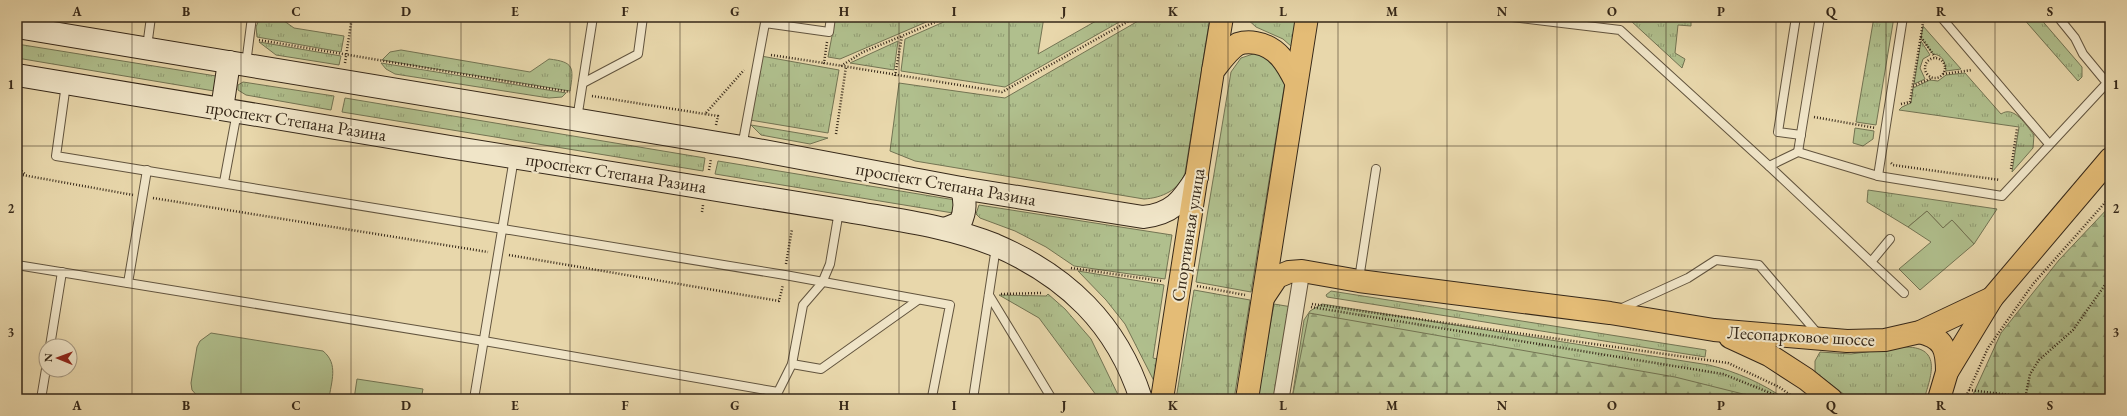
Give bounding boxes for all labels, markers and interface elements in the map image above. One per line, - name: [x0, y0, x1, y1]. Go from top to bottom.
- text: A: [71, 3, 82, 20]
- text: B: [182, 3, 190, 20]
- text: C: [291, 3, 301, 20]
- text: D: [401, 3, 411, 20]
- text: E: [511, 3, 519, 20]
- text: F: [621, 3, 629, 20]
- text: G: [730, 3, 740, 20]
- text: H: [839, 3, 850, 20]
- text: I: [952, 3, 957, 20]
- text: J: [1060, 3, 1067, 20]
- text: K: [1168, 3, 1179, 20]
- text: L: [1279, 3, 1287, 20]
- text: M: [1386, 3, 1398, 20]
- text: N: [1497, 3, 1508, 20]
- text: O: [1607, 3, 1617, 20]
- text: P: [1717, 3, 1725, 20]
- text: Q: [1826, 3, 1838, 20]
- text: R: [1936, 3, 1946, 20]
- text: S: [2047, 3, 2053, 20]
- text: 1: [8, 76, 15, 93]
- text: 1: [2113, 76, 2120, 93]
- street label: проспект Степана Разина: [204, 95, 389, 146]
- street label: проспект Степана Разина: [524, 147, 709, 198]
- street label: проспект Степана Разина: [854, 156, 1039, 211]
- street label: Спортивная улица: [1166, 166, 1210, 303]
- text: 2: [8, 200, 15, 217]
- text: 2: [2113, 200, 2120, 217]
- street label: Лесопарковое шоссе: [1727, 320, 1875, 351]
- text: 3: [8, 324, 15, 341]
- text: 3: [2113, 324, 2120, 341]
- north arrow: [38, 338, 78, 378]
- text: N: [41, 353, 55, 362]
- text: A: [71, 397, 82, 414]
- text: B: [182, 397, 190, 414]
- text: C: [291, 397, 301, 414]
- text: D: [401, 397, 411, 414]
- text: E: [511, 397, 519, 414]
- text: F: [621, 397, 629, 414]
- text: G: [730, 397, 740, 414]
- text: H: [839, 397, 850, 414]
- text: I: [952, 397, 957, 414]
- text: J: [1060, 397, 1067, 414]
- text: K: [1168, 397, 1179, 414]
- text: L: [1279, 397, 1287, 414]
- text: M: [1386, 397, 1398, 414]
- text: N: [1497, 397, 1508, 414]
- text: O: [1607, 397, 1617, 414]
- text: P: [1717, 397, 1725, 414]
- text: Q: [1826, 397, 1838, 414]
- text: R: [1936, 397, 1946, 414]
- text: S: [2047, 397, 2053, 414]

